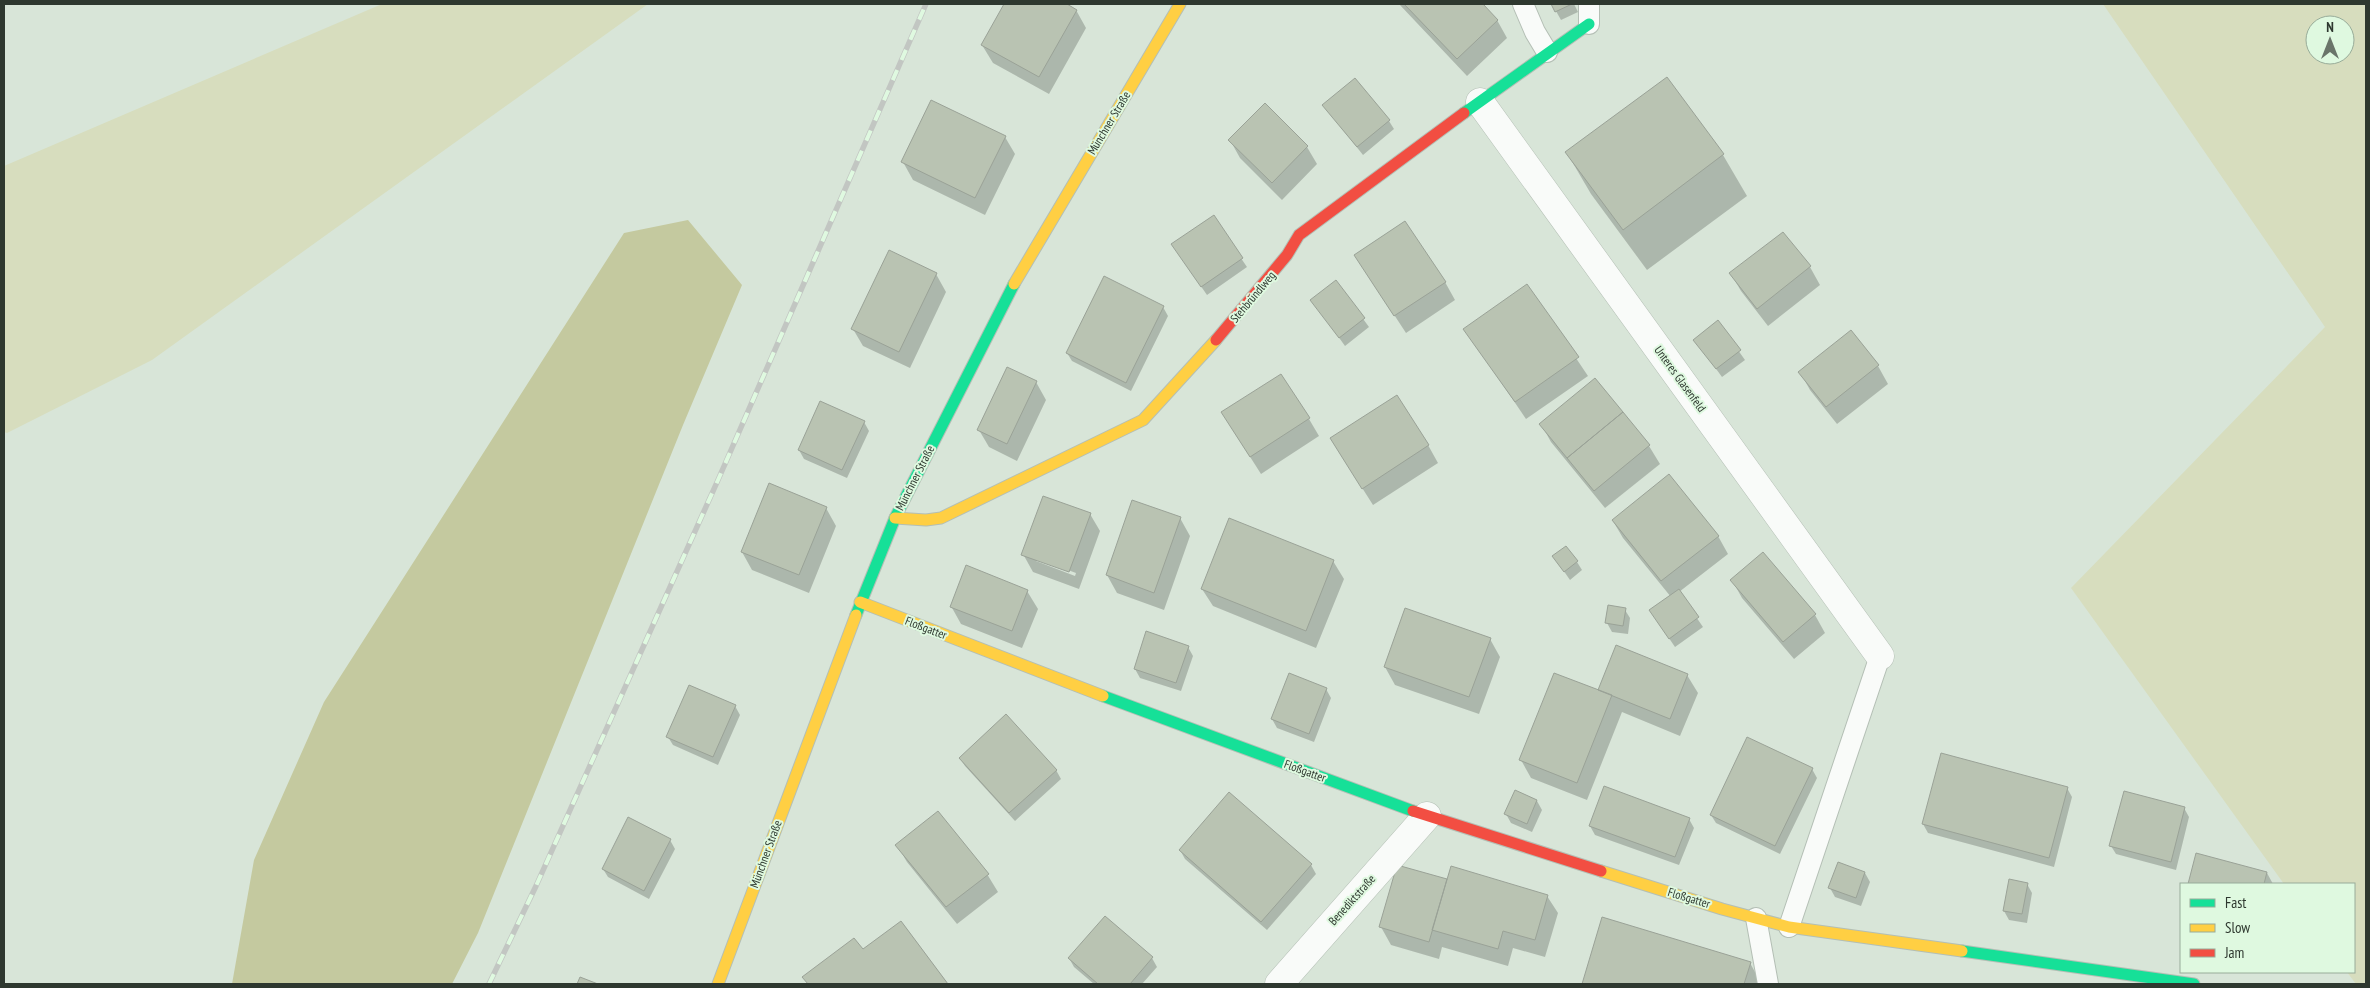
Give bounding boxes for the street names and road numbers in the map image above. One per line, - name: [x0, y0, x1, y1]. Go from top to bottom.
- street label: Münchner Straße: [1084, 88, 1133, 157]
- street label: Stehbründlweg: [1227, 268, 1278, 325]
- street label: Unteres Glasenfeld: [1651, 343, 1709, 415]
- street label: Münchner Straße: [892, 443, 937, 513]
- street label: Floßgatter: [903, 613, 950, 643]
- street label: Floßgatter: [1282, 756, 1329, 785]
- street label: Münchner Straße: [746, 818, 785, 890]
- street label: Benediktstraße: [1325, 871, 1378, 928]
- street label: Floßgatter: [1666, 884, 1713, 911]

